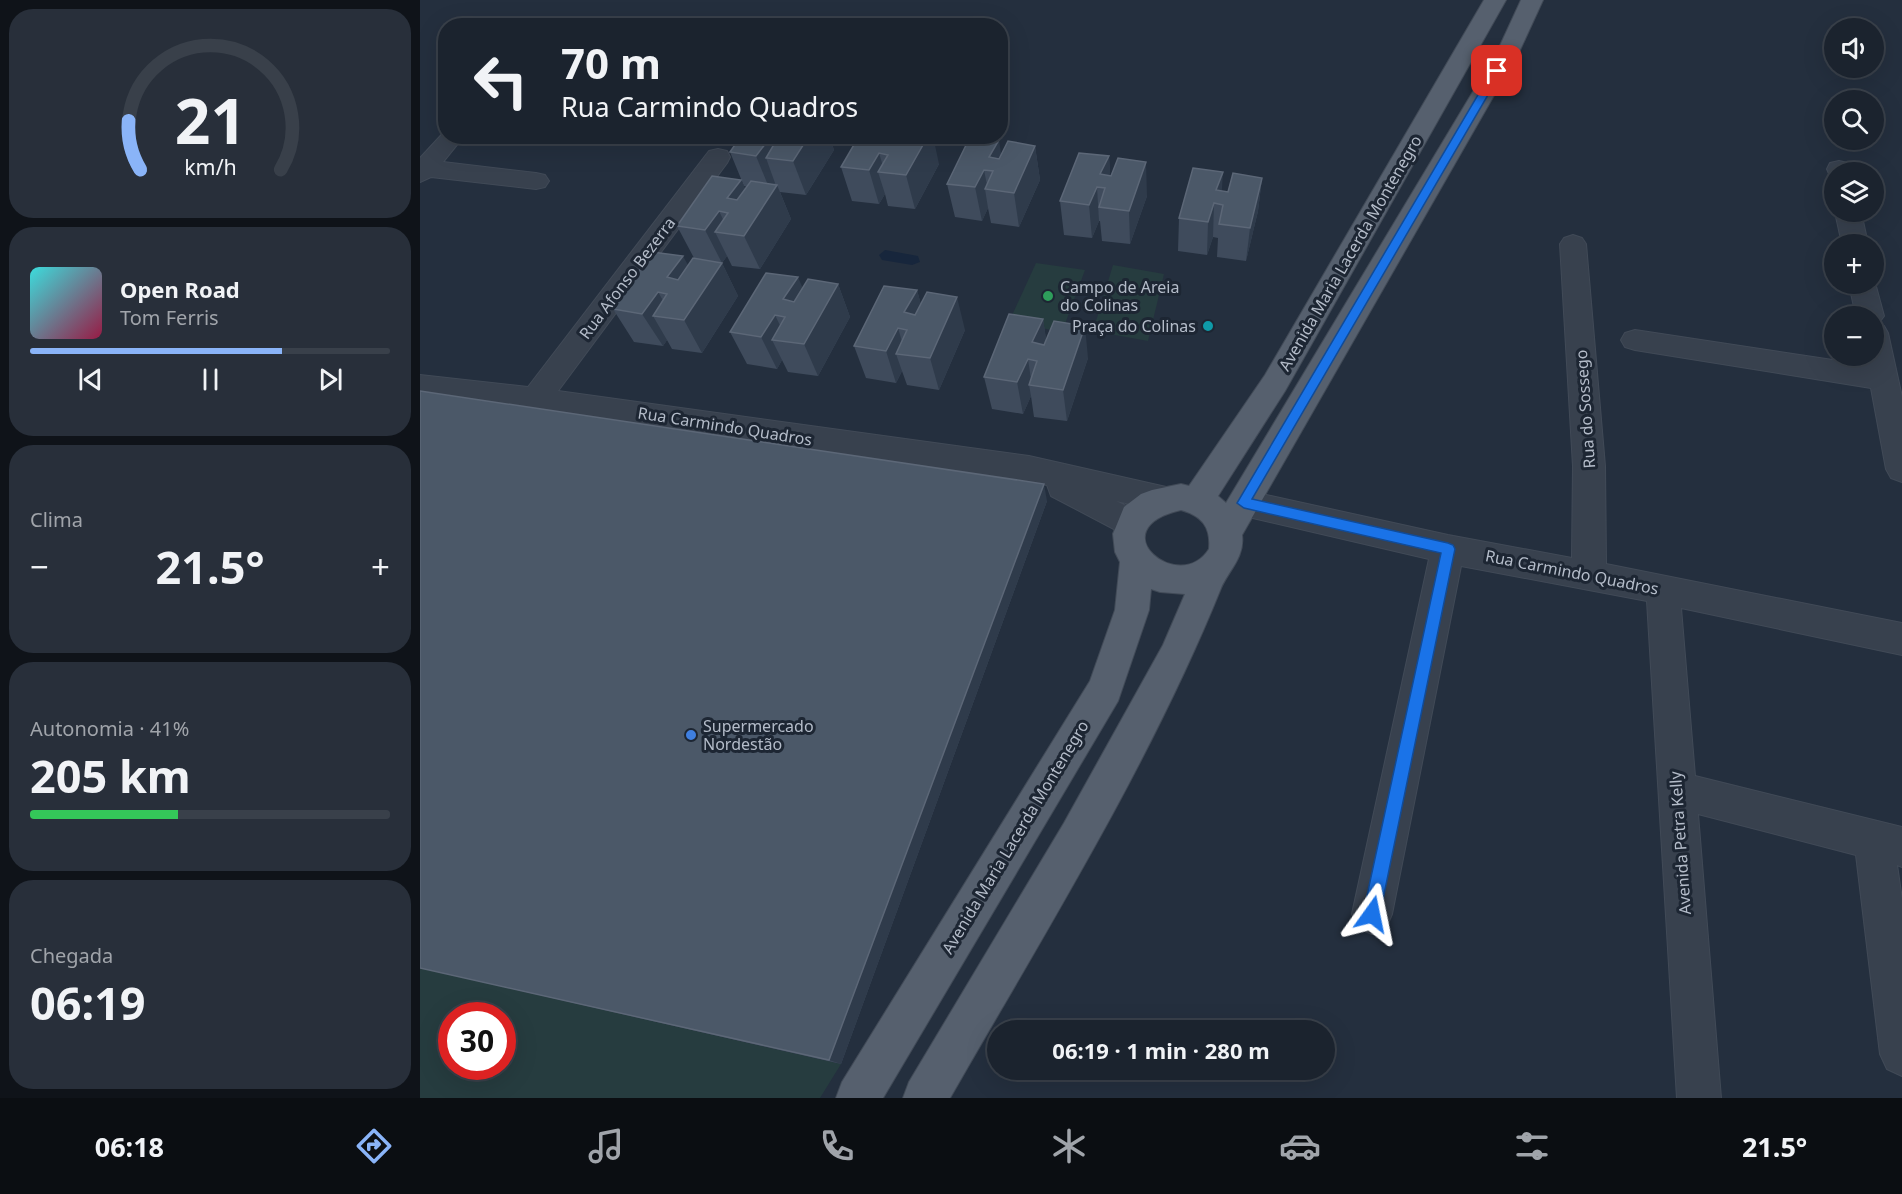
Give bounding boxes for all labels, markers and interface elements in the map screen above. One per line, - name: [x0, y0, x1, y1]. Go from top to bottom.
- map controls: [1824, 18, 1884, 366]
- button: sound: [1824, 18, 1884, 78]
- text: 70 m: [561, 34, 661, 91]
- icon: left: [462, 42, 540, 120]
- pin: [1471, 45, 1522, 96]
- icon: arrive: [1480, 54, 1513, 87]
- text: 21: [174, 78, 246, 163]
- text: Rua Carmindo Quadros: [561, 88, 858, 125]
- button: search: [1824, 90, 1884, 150]
- street label: Avenida Maria Lacerda Montenegro: [1273, 131, 1427, 375]
- text: km/h: [184, 153, 236, 182]
- button: layers: [1824, 162, 1884, 222]
- street label: Rua Afonso Bezerra: [574, 212, 680, 344]
- button: +: [1824, 234, 1884, 294]
- text: Open Road: [120, 274, 240, 304]
- place label: Campo de Areia do Colinas: [1060, 276, 1179, 316]
- marker: Campo de Areia do Colinas: [1041, 289, 1055, 303]
- text: Tom Ferris: [120, 304, 219, 331]
- button: −: [1824, 306, 1884, 366]
- place label: Praça do Colinas: [1072, 315, 1196, 337]
- marker: Praça do Colinas: [1201, 319, 1215, 333]
- street label: Rua do Sossego: [1570, 349, 1600, 469]
- icon: previous: [74, 363, 107, 396]
- icon: pause: [194, 363, 227, 396]
- icon: next: [314, 363, 347, 396]
- street label: Rua Carmindo Quadros: [636, 401, 814, 451]
- text: Clima: [30, 506, 83, 533]
- text: 21.5°: [156, 536, 264, 597]
- text: −: [30, 544, 49, 589]
- text: +: [371, 544, 390, 589]
- street label: Rua Carmindo Quadros: [1483, 544, 1661, 600]
- text: Autonomia · 41%: [30, 715, 189, 742]
- place label: Supermercado Nordestão: [703, 715, 814, 755]
- street label: Avenida Maria Lacerda Montenegro: [936, 716, 1094, 958]
- marker: Supermercado Nordestão: [684, 728, 698, 742]
- text: 205 km: [30, 745, 191, 806]
- street label: Avenida Petra Kelly: [1664, 770, 1696, 915]
- position arrow: [1340, 882, 1404, 946]
- text: Chegada: [30, 942, 113, 969]
- text: 06:19: [30, 972, 146, 1033]
- speed limit sign: 30: [438, 1002, 516, 1080]
- text: 06:19 · 1 min · 280 m: [1052, 1035, 1270, 1065]
- icon: directions: [353, 1125, 395, 1167]
- icon: music: [585, 1125, 627, 1167]
- icon: phone: [816, 1125, 858, 1167]
- icon: climate: [1048, 1125, 1090, 1167]
- icon: car: [1279, 1125, 1321, 1167]
- icon: filters: [1511, 1125, 1553, 1167]
- text: 06:18: [95, 1128, 164, 1165]
- text: 21.5°: [1742, 1128, 1807, 1165]

